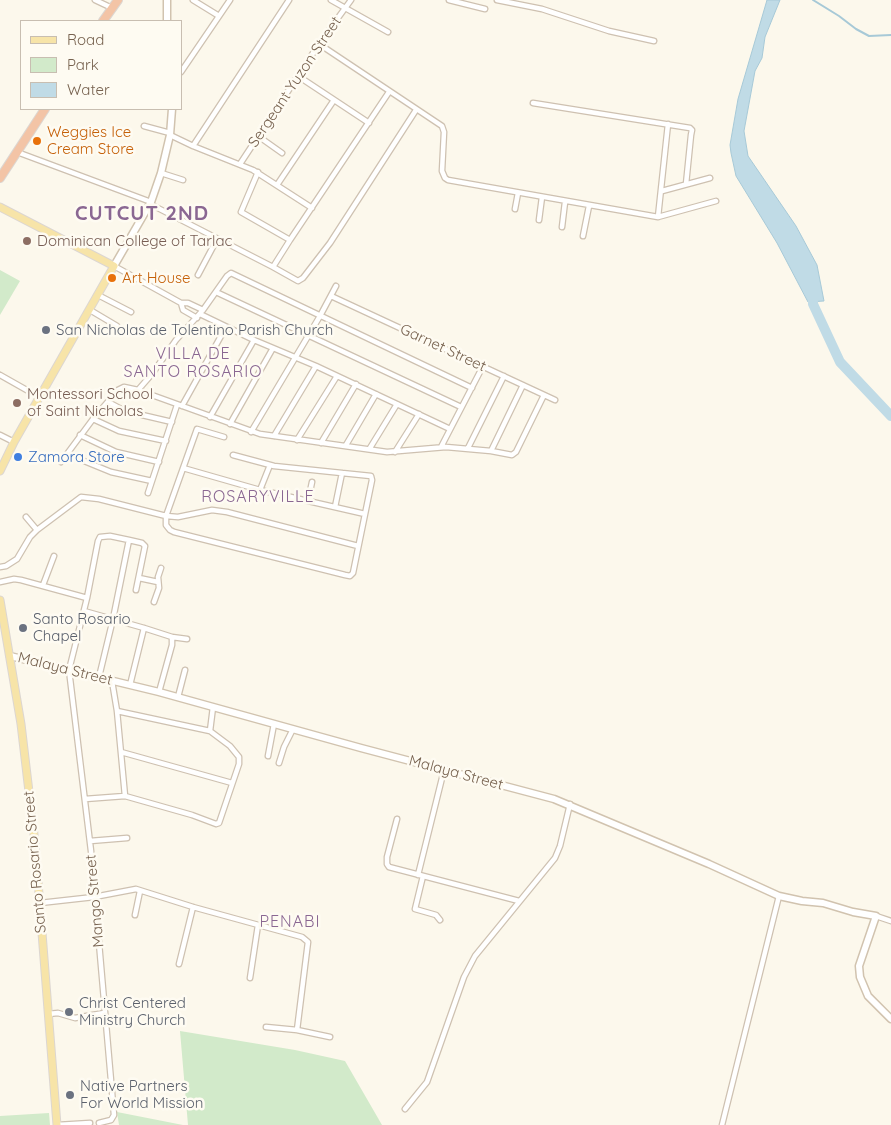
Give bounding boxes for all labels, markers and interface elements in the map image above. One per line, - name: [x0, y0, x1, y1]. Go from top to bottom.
- street label: Sergeant Yuzon Street: [245, 13, 345, 151]
- legend: [20, 20, 182, 110]
- text: Road: [67, 30, 104, 49]
- text: Park: [67, 55, 99, 74]
- text: Water: [67, 80, 110, 99]
- place label: Weggies Ice Cream Store: [47, 123, 134, 158]
- marker: Weggies Ice Cream Store: [31, 135, 43, 147]
- district label: CUTCUT 2ND: [74, 202, 210, 226]
- place label: Dominican College of Tarlac: [37, 232, 232, 250]
- marker: Dominican College of Tarlac: [21, 235, 33, 247]
- place label: Art House: [122, 269, 191, 287]
- marker: Art House: [106, 272, 118, 284]
- street label: Garnet Street: [397, 320, 489, 376]
- place label: San Nicholas de Tolentino Parish Church: [56, 321, 333, 339]
- marker: San Nicholas de Tolentino Parish Church: [40, 324, 52, 336]
- district label: VILLA DE SANTO ROSARIO: [122, 344, 264, 382]
- place label: Montessori School of Saint Nicholas: [27, 385, 153, 420]
- marker: Montessori School of Saint Nicholas: [11, 397, 23, 409]
- place label: Zamora Store: [28, 448, 125, 466]
- marker: Zamora Store: [12, 451, 24, 463]
- district label: ROSARYVILLE: [200, 487, 316, 507]
- place label: Santo Rosario Chapel: [33, 610, 131, 645]
- marker: Santo Rosario Chapel: [17, 622, 29, 634]
- street label: Malaya Street: [16, 649, 114, 689]
- street label: Malaya Street: [407, 752, 505, 794]
- street label: Santo Rosario Street: [20, 790, 50, 934]
- street label: Mango Street: [82, 854, 108, 948]
- district label: PENABI: [259, 912, 321, 932]
- place label: Christ Centered Ministry Church: [79, 994, 186, 1029]
- marker: Christ Centered Ministry Church: [63, 1006, 75, 1018]
- place label: Native Partners For World Mission: [80, 1077, 203, 1112]
- marker: Native Partners For World Mission: [64, 1089, 76, 1101]

